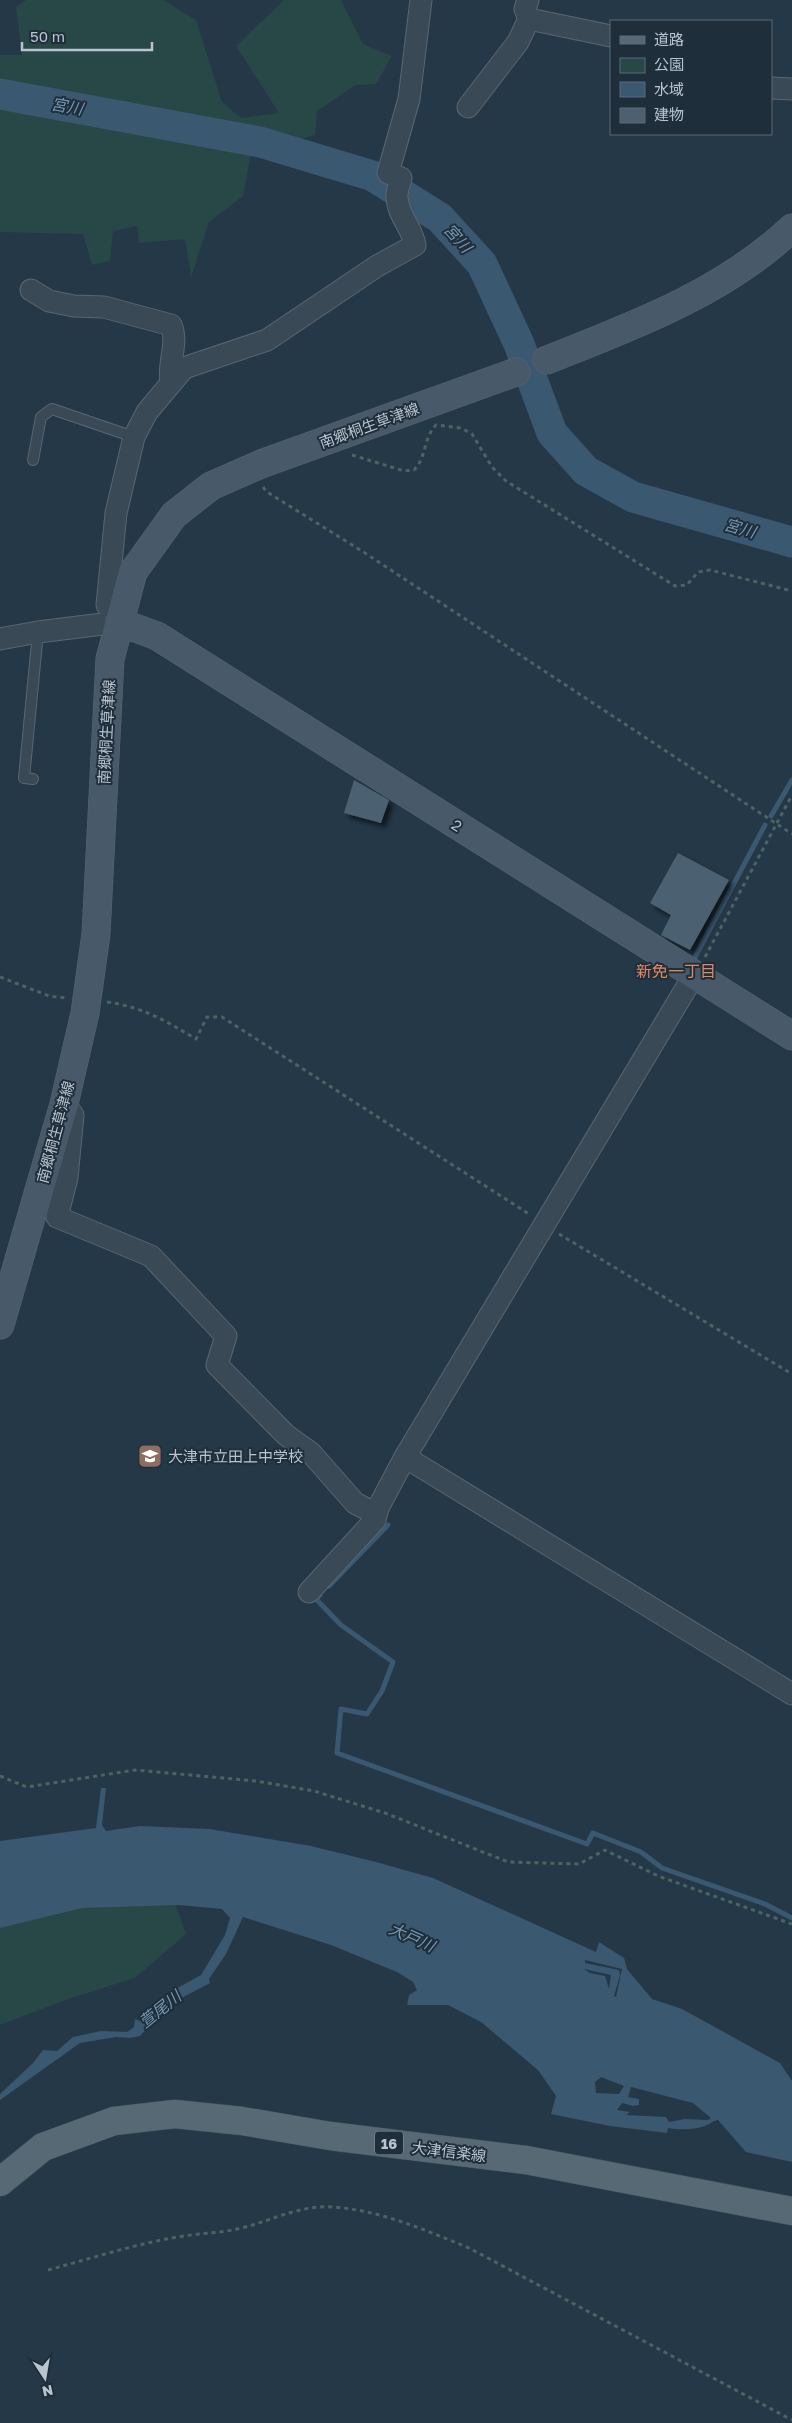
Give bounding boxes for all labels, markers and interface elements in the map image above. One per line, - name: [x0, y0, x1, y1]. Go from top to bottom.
- scale bar: [22, 20, 152, 52]
- legend: [610, 20, 772, 135]
- text: 50 m: [30, 27, 65, 45]
- text: 道路: [654, 30, 684, 48]
- text: 公園: [654, 55, 684, 73]
- text: 水域: [654, 80, 684, 98]
- water label: 宮川: [49, 93, 86, 119]
- text: 建物: [654, 105, 684, 123]
- water label: 宮川: [440, 219, 477, 258]
- street label: 南郷桐生草津線: [317, 399, 421, 451]
- water label: 宮川: [722, 514, 760, 543]
- street label: 南郷桐生草津線: [94, 679, 118, 785]
- street label: 2: [449, 815, 465, 835]
- district label: 新免一丁目: [636, 961, 716, 981]
- street label: 南郷桐生草津線: [33, 1079, 77, 1185]
- school or university icon: 大津市立田上中学校: [137, 1443, 163, 1469]
- place label: 大津市立田上中学校: [168, 1447, 303, 1465]
- water label: 大戸川: [386, 1918, 440, 1957]
- water label: 萱尾川: [135, 1985, 186, 2032]
- road number: 16: [375, 2132, 403, 2154]
- street label: 大津信楽線: [411, 2137, 487, 2165]
- north arrow: [20, 2353, 70, 2403]
- text: N: [41, 2382, 55, 2401]

